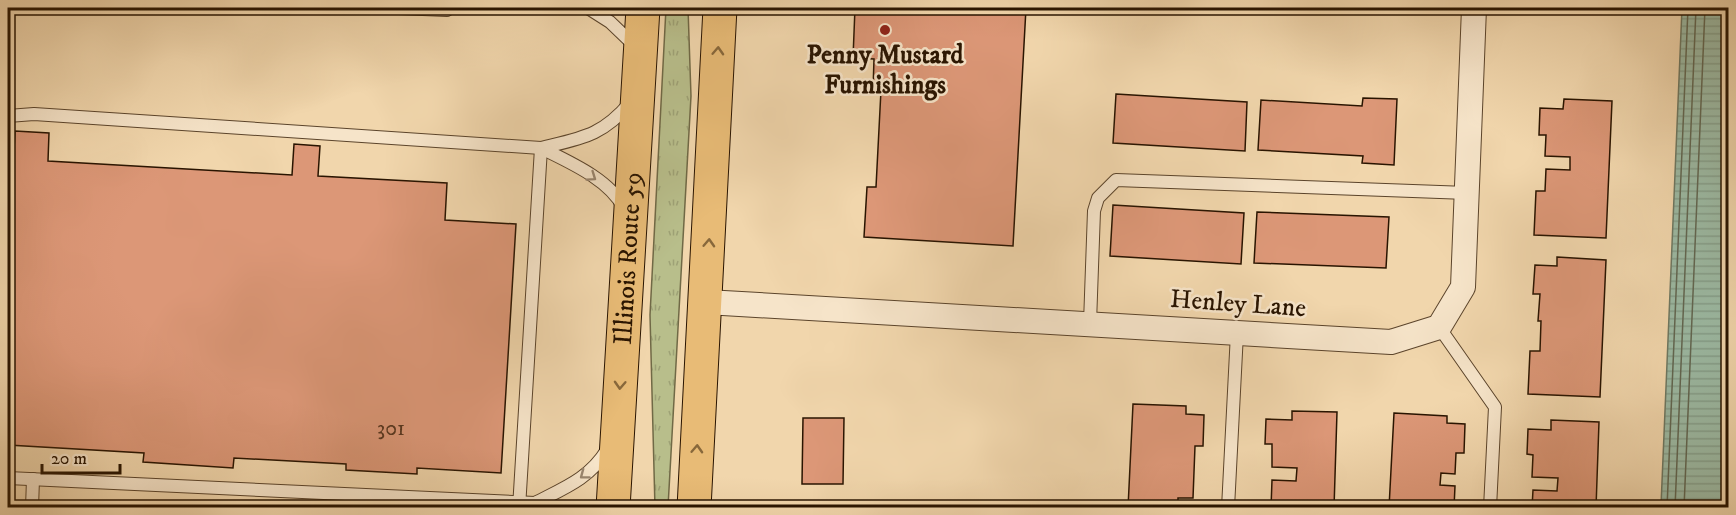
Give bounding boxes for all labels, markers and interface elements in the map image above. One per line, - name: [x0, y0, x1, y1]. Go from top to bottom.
- marker: Penny Mustard Furnishings: [878, 23, 892, 37]
- place label: Penny Mustard Furnishings: [807, 39, 965, 102]
- one-way arrow: [712, 46, 725, 55]
- one-way arrow: [585, 169, 596, 180]
- street label: Illinois Route 59: [606, 171, 650, 346]
- one-way arrow: [702, 239, 715, 248]
- street label: Henley Lane: [1169, 283, 1307, 325]
- one-way arrow: [614, 381, 627, 390]
- house number: 301: [377, 415, 405, 442]
- scale bar: [42, 437, 120, 475]
- one-way arrow: [690, 445, 703, 454]
- text: 20 m: [51, 448, 87, 470]
- one-way arrow: [580, 468, 591, 479]

